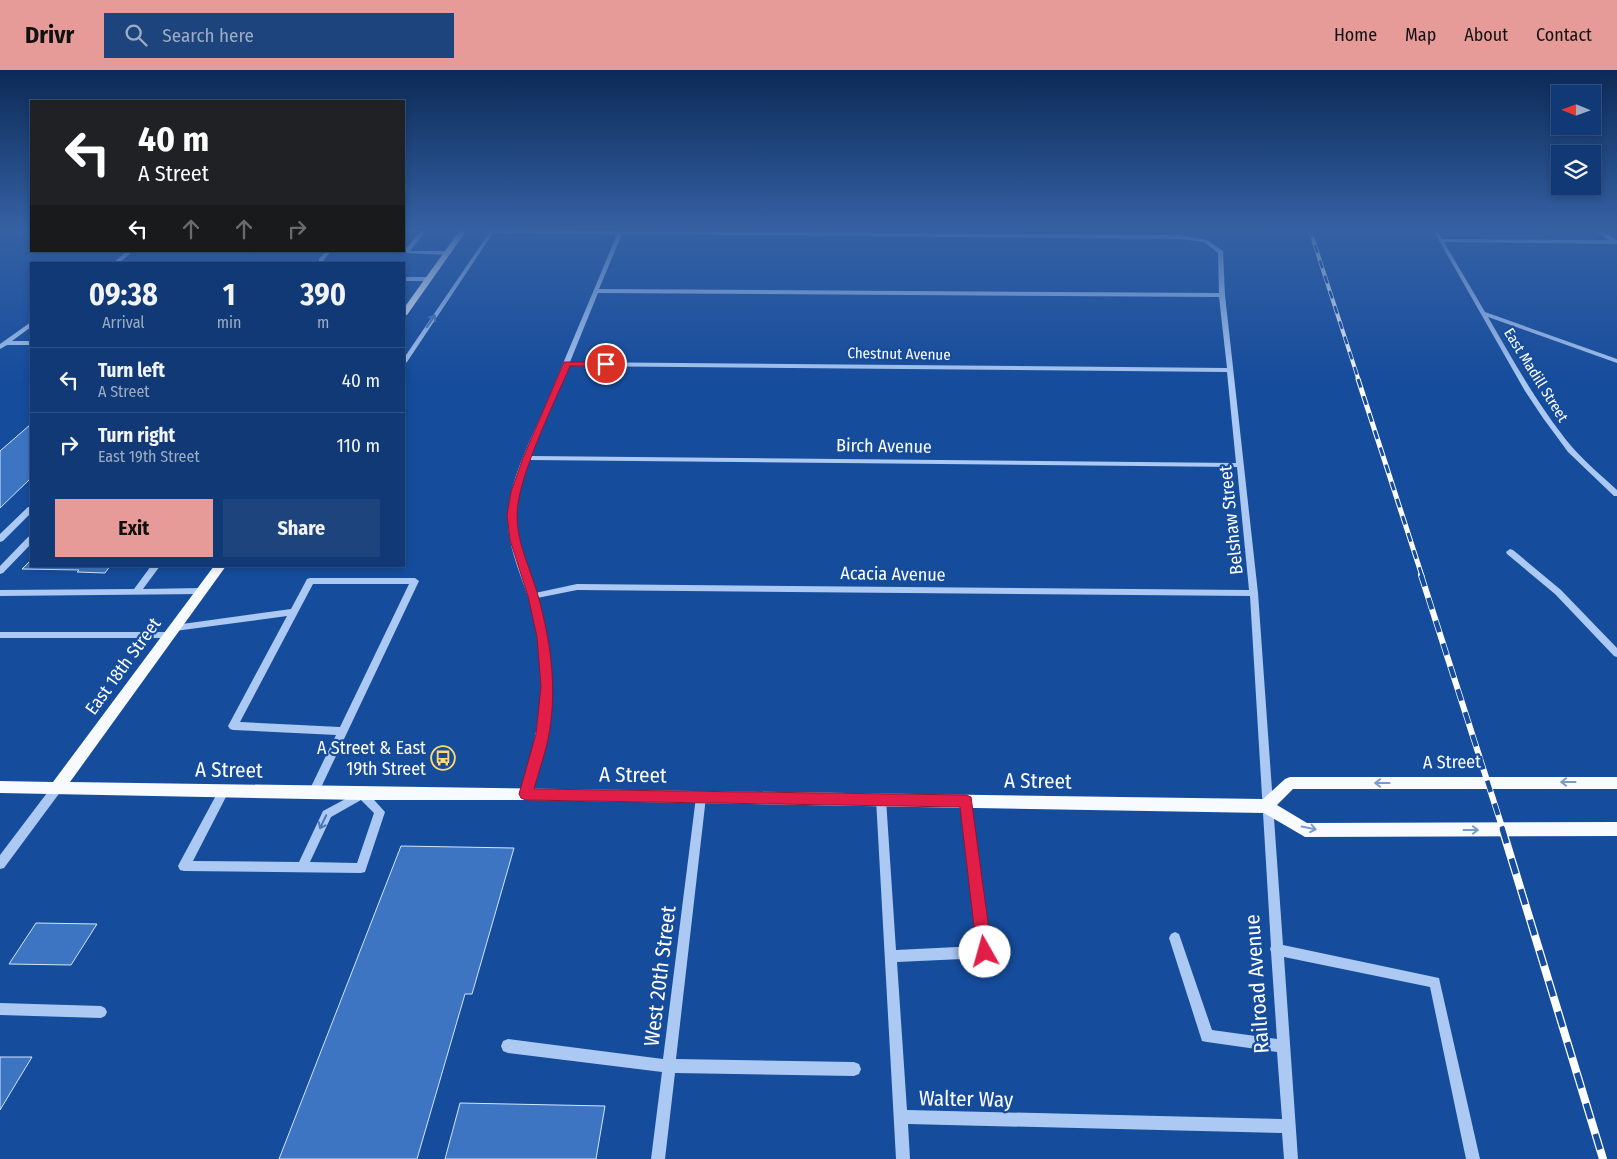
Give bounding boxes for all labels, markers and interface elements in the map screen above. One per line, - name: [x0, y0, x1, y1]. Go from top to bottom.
- search box: [104, 13, 454, 58]
- text: Drivr: [25, 21, 74, 49]
- icon: search: [122, 21, 150, 49]
- text: Search here: [162, 24, 254, 47]
- text: Home: [1334, 24, 1377, 46]
- text: Map: [1405, 24, 1436, 46]
- text: About: [1464, 24, 1508, 46]
- text: Contact: [1536, 24, 1592, 46]
- north arrow: [1551, 85, 1601, 135]
- map controls: [1551, 85, 1601, 195]
- text: 40 m: [138, 118, 209, 160]
- icon: left: [55, 120, 120, 185]
- button: layers: [1551, 145, 1601, 195]
- text: A Street: [138, 160, 209, 187]
- icon: left: [124, 215, 152, 243]
- icon: ahead: [177, 215, 205, 243]
- icon: ahead: [230, 215, 258, 243]
- icon: right: [283, 215, 311, 243]
- text: 09:38: [89, 277, 158, 313]
- text: 1: [223, 277, 235, 313]
- text: 390: [300, 277, 346, 313]
- text: Arrival: [102, 313, 145, 332]
- text: min: [217, 313, 242, 332]
- text: m: [317, 313, 329, 332]
- one-way arrow: [426, 315, 436, 329]
- street label: East Madill Street: [1500, 325, 1572, 425]
- pin: [585, 343, 627, 385]
- street label: Chestnut Avenue: [847, 344, 951, 364]
- icon: arrive: [592, 350, 620, 378]
- text: Turn left: [98, 359, 165, 382]
- icon: left: [55, 366, 83, 394]
- text: 40 m: [342, 369, 380, 392]
- text: A Street: [98, 382, 150, 401]
- text: Turn right: [98, 424, 175, 447]
- icon: right: [55, 431, 83, 459]
- text: 110 m: [336, 434, 380, 457]
- street label: Birch Avenue: [836, 434, 932, 458]
- text: East 19th Street: [98, 447, 200, 466]
- street label: Belshaw Street: [1214, 464, 1248, 576]
- button: Exit: [55, 499, 213, 557]
- button: Share: [223, 499, 380, 557]
- street label: Acacia Avenue: [840, 562, 946, 586]
- street label: East 18th Street: [80, 613, 166, 719]
- place label: A Street & East 19th Street: [317, 737, 426, 780]
- bus stop icon: A Street & East 19th Street: [430, 745, 456, 771]
- street label: A Street: [1423, 750, 1481, 774]
- street label: A Street: [195, 756, 263, 784]
- street label: A Street: [599, 761, 667, 789]
- street label: A Street: [1004, 767, 1072, 795]
- one-way arrow: [1561, 777, 1577, 787]
- one-way arrow: [1374, 778, 1390, 788]
- one-way arrow: [318, 815, 328, 830]
- one-way arrow: [1300, 824, 1316, 834]
- one-way arrow: [1462, 825, 1478, 835]
- street label: West 20th Street: [638, 904, 682, 1048]
- street label: Railroad Avenue: [1239, 913, 1275, 1055]
- position arrow: [958, 925, 1010, 977]
- street label: Walter Way: [919, 1085, 1014, 1113]

